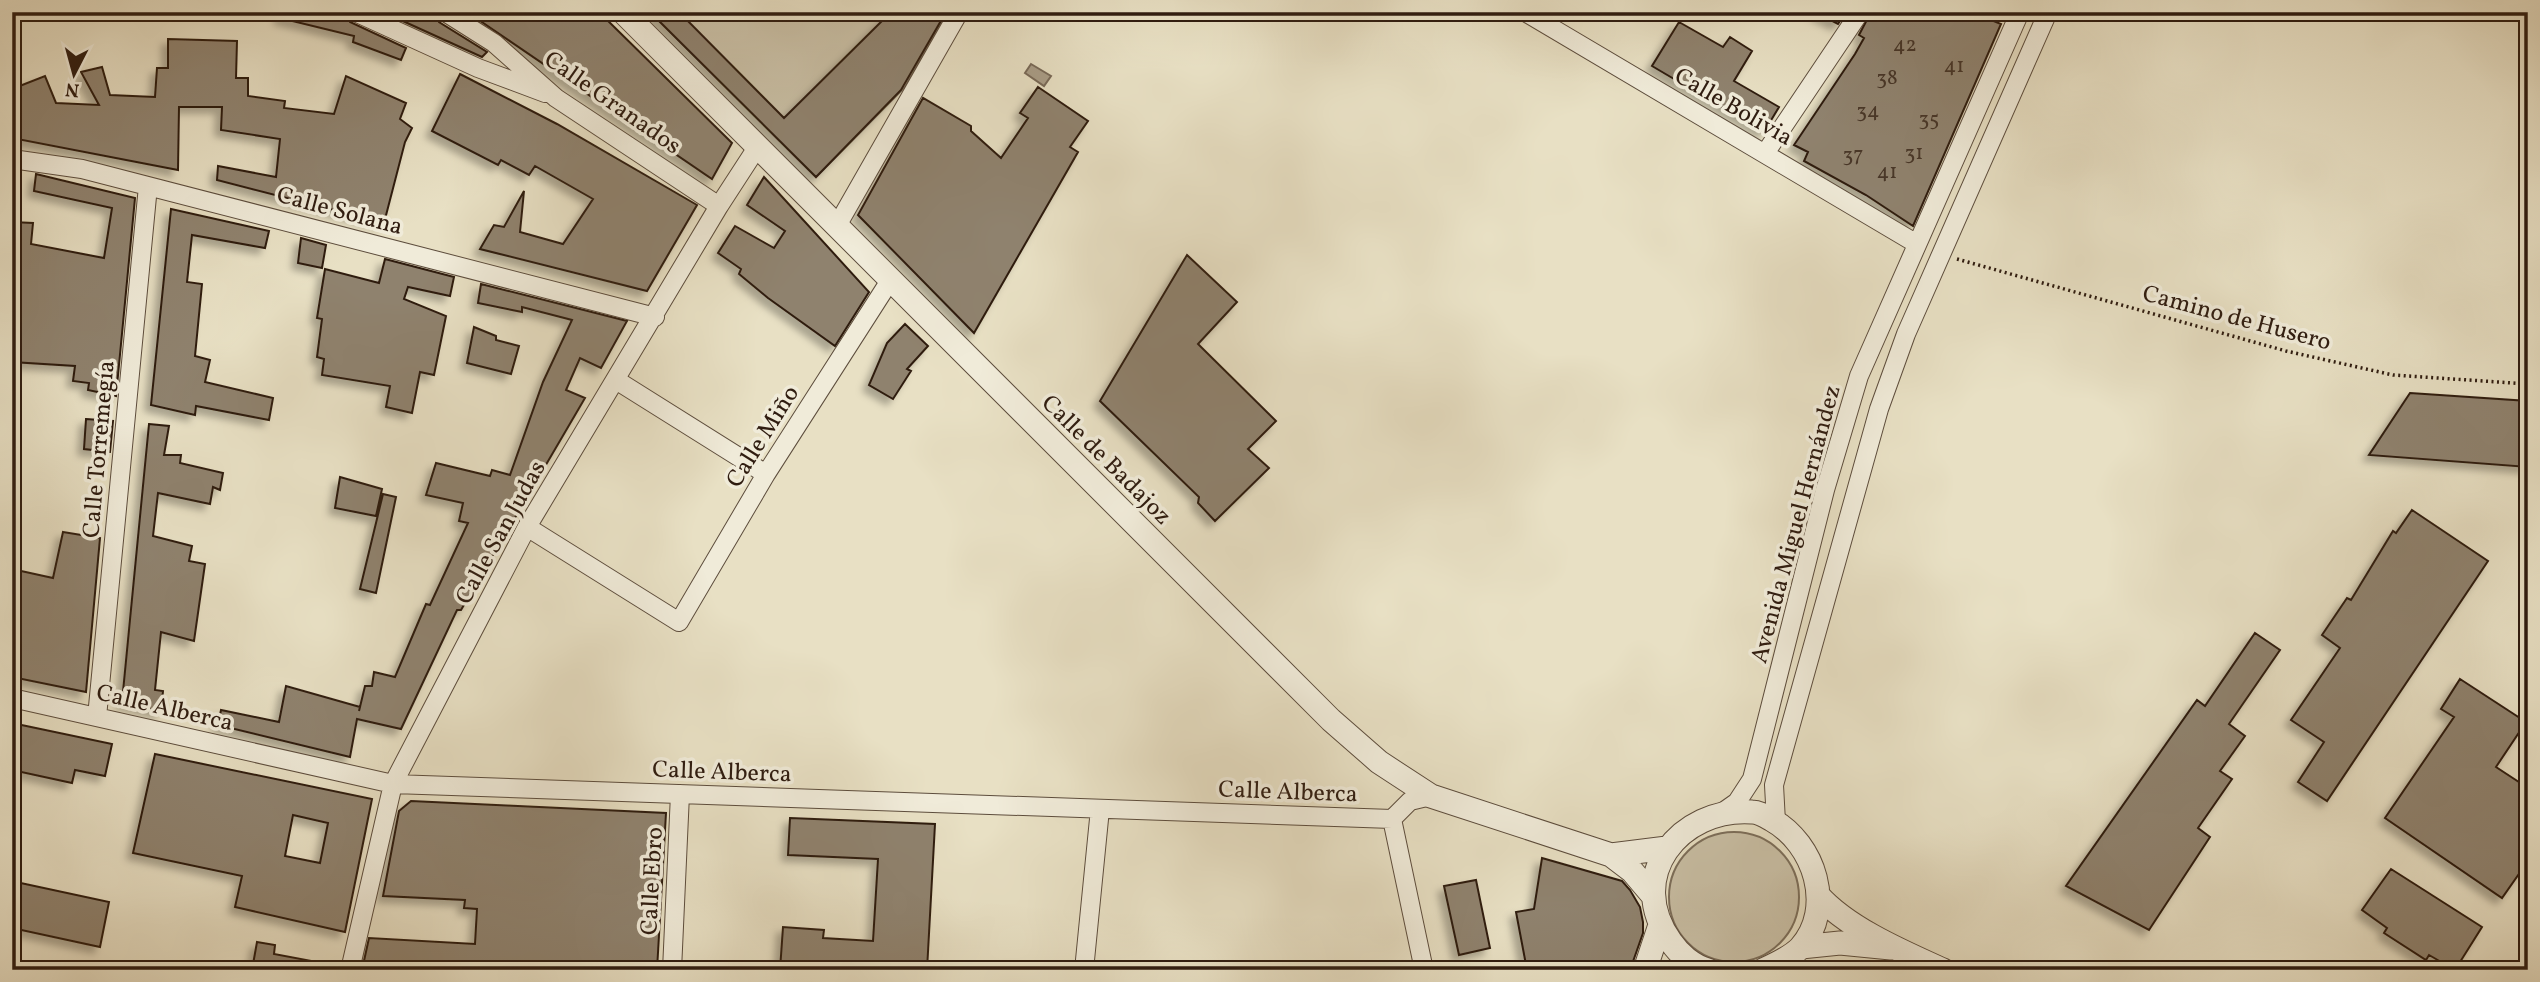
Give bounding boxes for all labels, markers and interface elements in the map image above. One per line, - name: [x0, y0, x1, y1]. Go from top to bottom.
- house number: 42: [1893, 31, 1917, 60]
- north arrow: [38, 38, 108, 108]
- street label: Calle Granados: [536, 44, 687, 164]
- house number: 41: [1944, 52, 1964, 81]
- street label: Calle Bolivia: [1667, 60, 1799, 155]
- house number: 38: [1876, 64, 1898, 93]
- text: N: [64, 75, 81, 103]
- house number: 34: [1856, 97, 1880, 126]
- house number: 35: [1919, 105, 1939, 134]
- house number: 31: [1905, 139, 1923, 168]
- house number: 37: [1843, 141, 1863, 170]
- house number: 41: [1877, 158, 1897, 187]
- street label: Calle Solana: [273, 179, 406, 245]
- street label: Camino de Husero: [2138, 277, 2334, 360]
- street label: Calle Torremegía: [75, 359, 125, 539]
- street label: Calle Miño: [719, 379, 809, 495]
- street label: Avenida Miguel Hernández: [1743, 382, 1850, 667]
- street label: Calle de Badajoz: [1033, 388, 1178, 533]
- street label: Calle San Judas: [448, 455, 555, 611]
- street label: Calle Alberca: [93, 677, 236, 741]
- street label: Calle Alberca: [652, 754, 792, 792]
- street label: Calle Alberca: [1218, 774, 1358, 812]
- street label: Calle Ebro: [633, 826, 673, 936]

